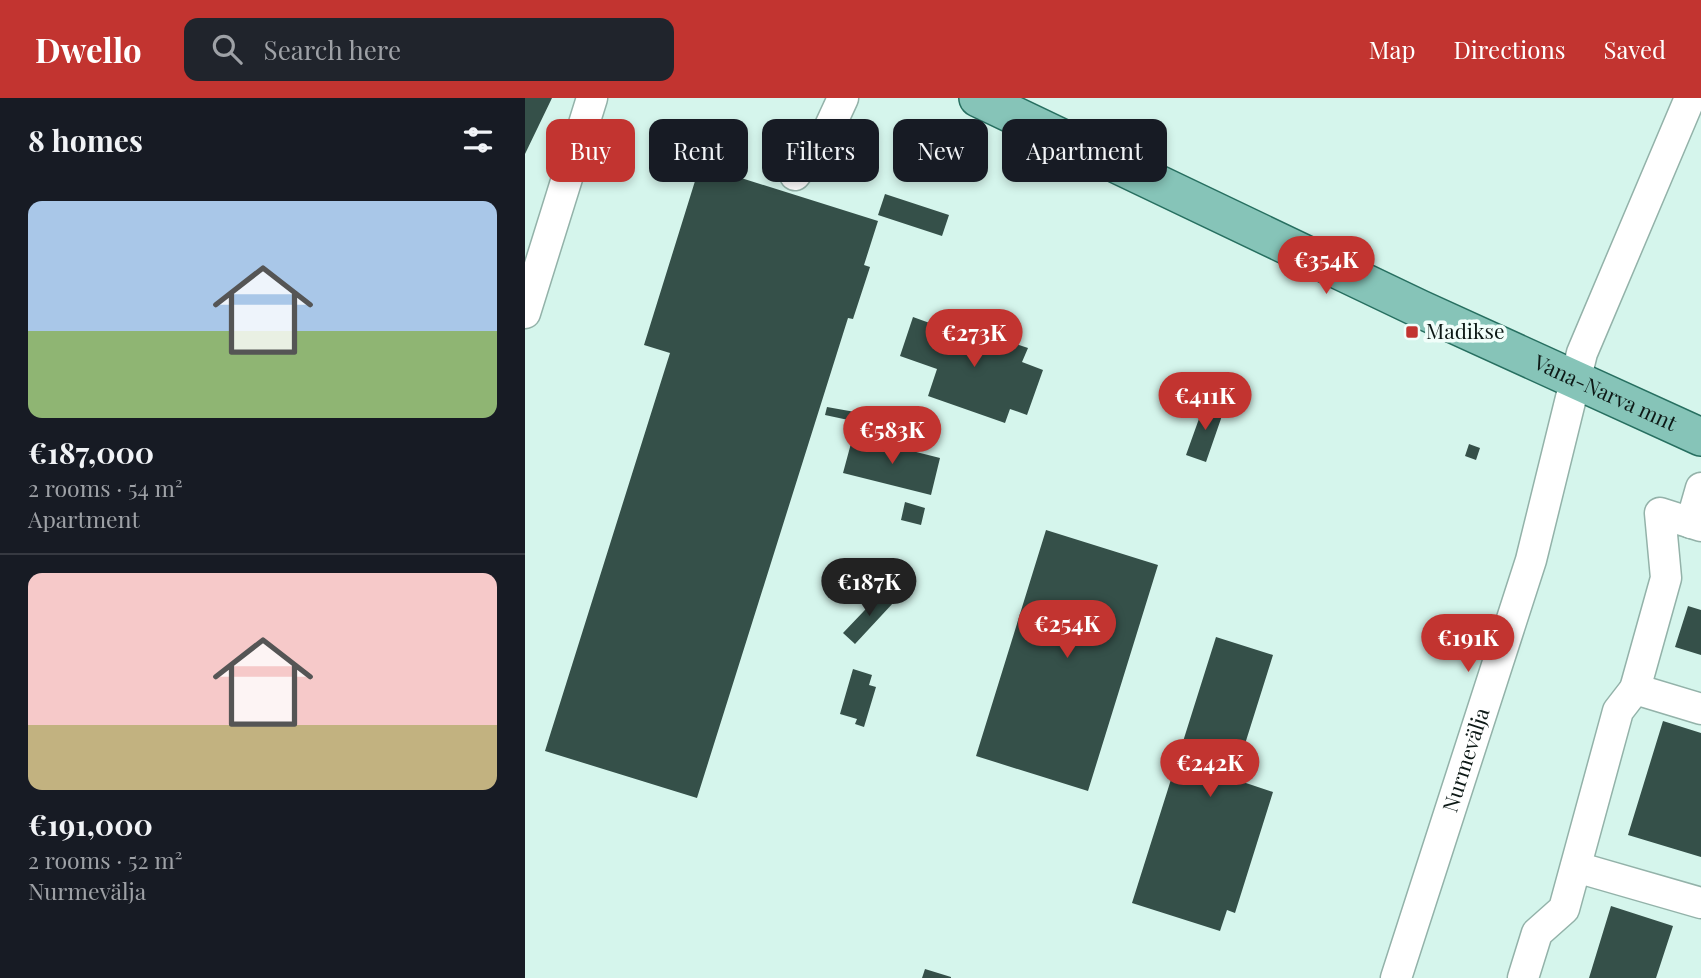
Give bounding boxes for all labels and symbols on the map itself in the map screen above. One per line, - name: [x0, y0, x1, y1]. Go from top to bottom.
- pin: €354K: [1277, 236, 1375, 296]
- pin: €273K: [925, 310, 1023, 369]
- place label: Madikse: [1426, 316, 1505, 344]
- marker: Madikse: [1404, 324, 1420, 340]
- street label: Vana-Narva mnt: [1529, 346, 1682, 436]
- pin: €411K: [1156, 372, 1254, 432]
- pin: €583K: [843, 406, 941, 466]
- pin: €187K: [820, 559, 918, 618]
- pin: €254K: [1018, 601, 1116, 660]
- pin: €191K: [1419, 614, 1517, 674]
- street label: Nurmevälja: [1435, 703, 1495, 815]
- pin: €242K: [1161, 740, 1259, 799]

